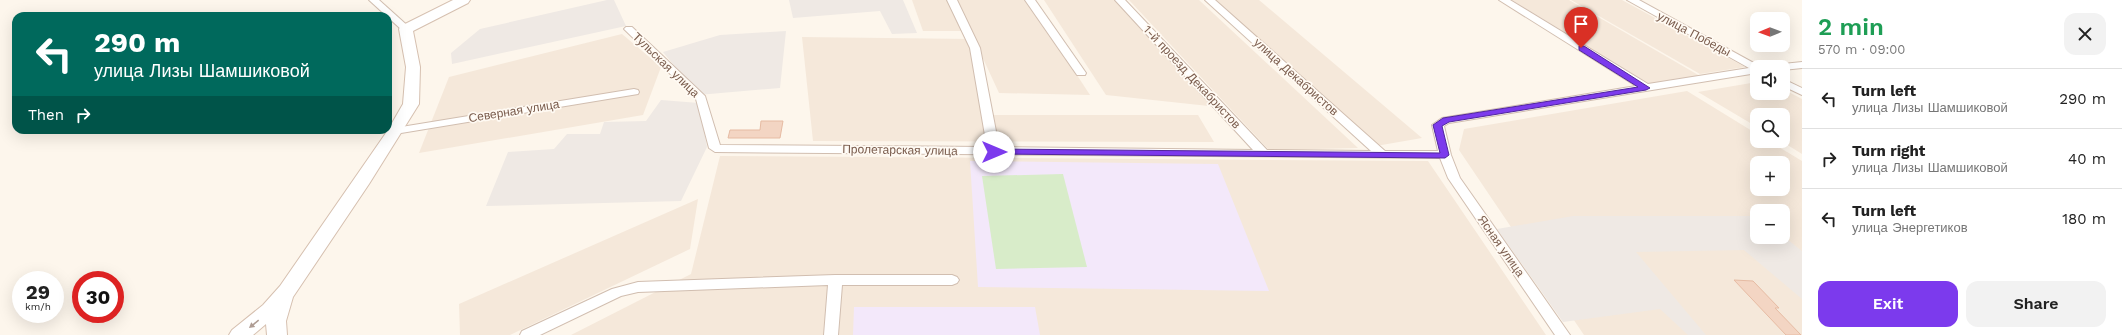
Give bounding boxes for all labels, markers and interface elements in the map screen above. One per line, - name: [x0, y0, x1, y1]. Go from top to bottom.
- pin: [1564, 7.0, 1598, 48]
- street label: улица Победы: [1655, 9, 1733, 59]
- north arrow: [1750, 12, 1790, 52]
- map controls: [1750, 12, 1790, 244]
- icon: arrive: [1570, 13, 1592, 35]
- text: 2 min: [1818, 13, 1884, 41]
- button: close: [2064, 13, 2106, 55]
- street label: 1-й проезд Декабристов: [1141, 23, 1243, 131]
- text: 290 m: [94, 26, 180, 59]
- icon: left: [28, 28, 80, 80]
- street label: Тульская улица: [630, 30, 703, 101]
- street label: улица Декабристов: [1251, 35, 1341, 119]
- text: 570 m · 09:00: [1818, 42, 1905, 57]
- text: улица Лизы Шамшиковой: [94, 60, 310, 81]
- button: sound: [1750, 60, 1790, 100]
- text: Turn left: [1852, 82, 1916, 100]
- icon: left: [1818, 88, 1840, 110]
- text: 290 m: [2059, 90, 2106, 108]
- street label: Северная улица: [468, 97, 561, 125]
- text: улица Лизы Шамшиковой: [1852, 100, 2008, 115]
- icon: right: [72, 104, 94, 126]
- text: Then: [28, 106, 64, 124]
- button: search: [1750, 108, 1790, 148]
- position arrow: [973, 131, 1015, 173]
- street label: Пролетарская улица: [842, 142, 958, 158]
- text: Turn right: [1852, 142, 1925, 160]
- icon: right: [1818, 148, 1840, 170]
- text: 40 m: [2068, 150, 2106, 168]
- button: +: [1750, 156, 1790, 196]
- text: улица Лизы Шамшиковой: [1852, 160, 2008, 175]
- text: Turn left: [1852, 202, 1916, 220]
- button: −: [1750, 204, 1790, 244]
- icon: left: [1818, 208, 1840, 230]
- text: 180 m: [2062, 210, 2106, 228]
- street label: Ясная улица: [1475, 213, 1527, 280]
- text: улица Энергетиков: [1852, 220, 1968, 235]
- speed limit sign: 30: [72, 271, 124, 323]
- text: 29: [26, 280, 50, 304]
- button: Exit: [1818, 281, 1958, 327]
- button: Share: [1966, 281, 2106, 327]
- text: km/h: [25, 301, 51, 312]
- one-way arrow: [248, 319, 259, 328]

